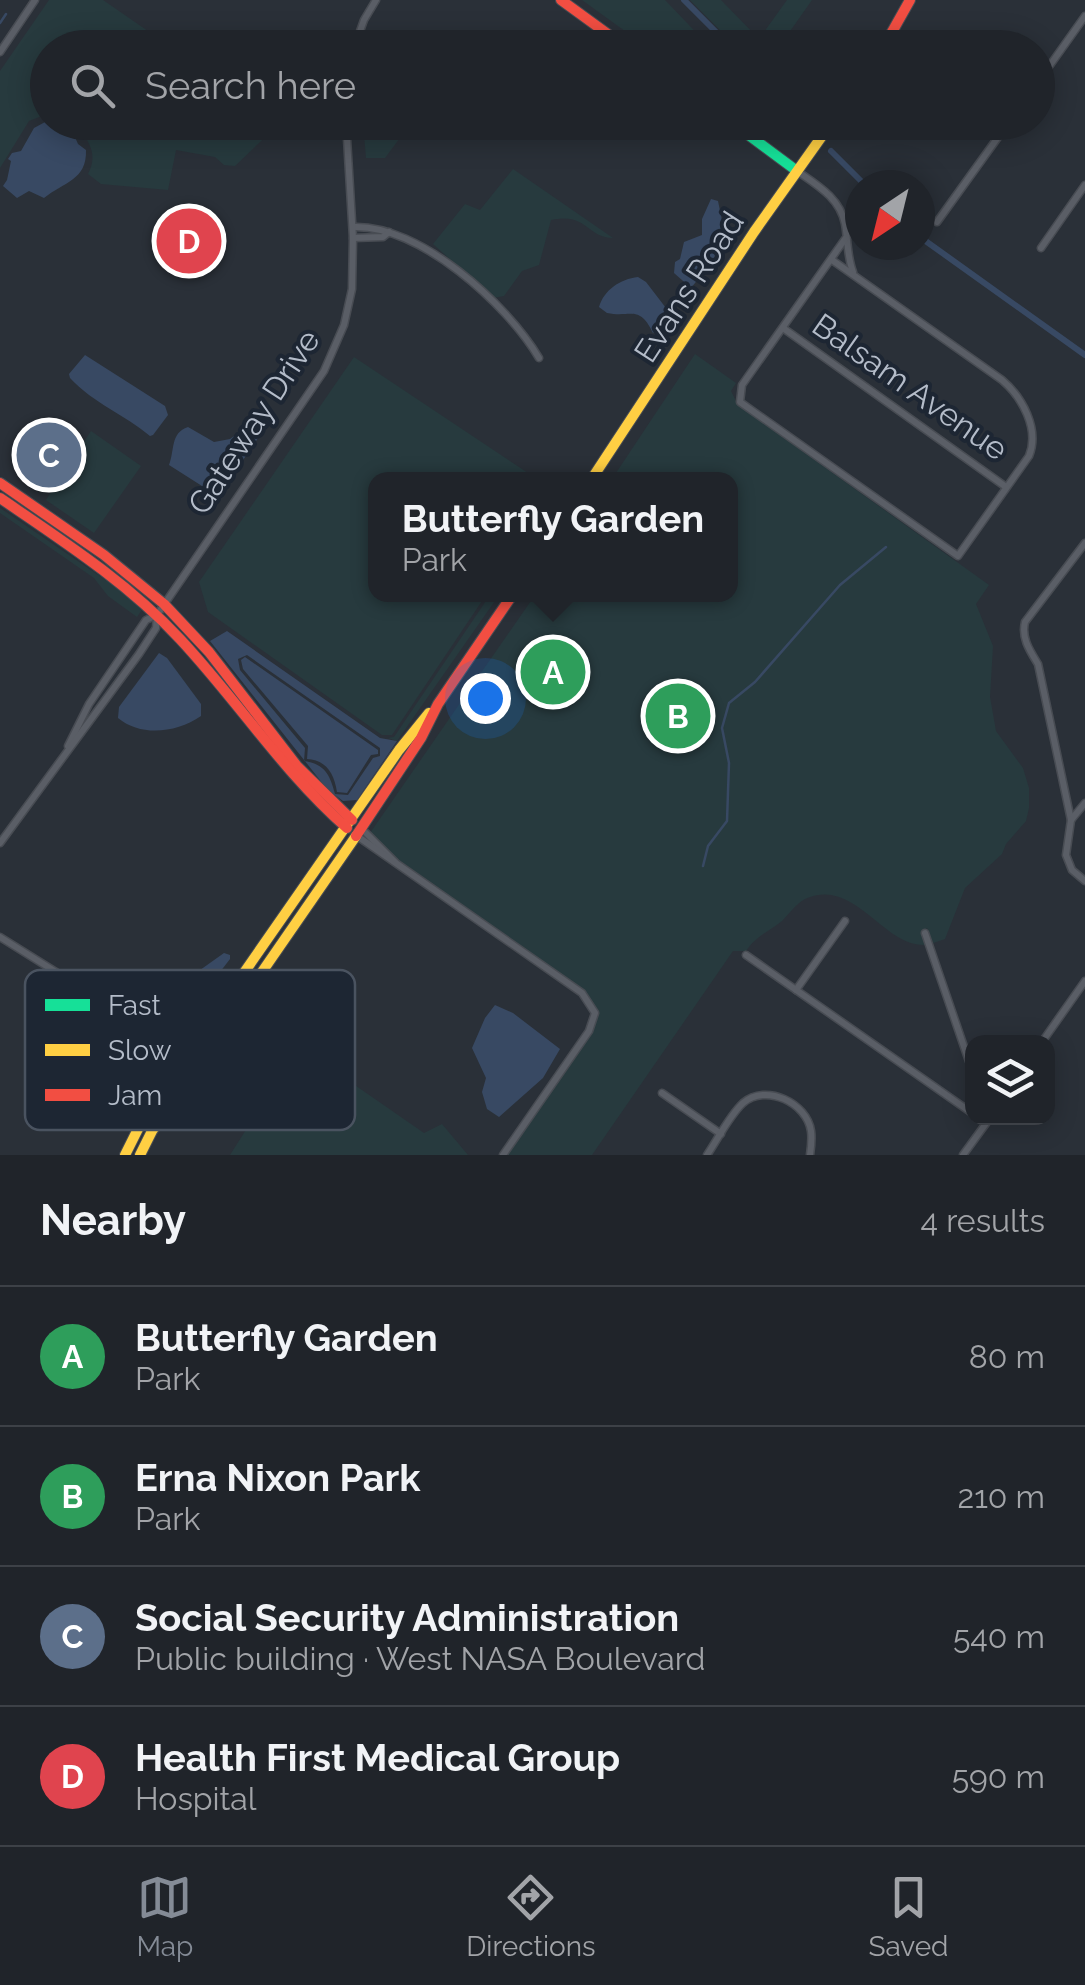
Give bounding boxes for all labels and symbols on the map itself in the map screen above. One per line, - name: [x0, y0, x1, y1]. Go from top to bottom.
- north arrow: [845, 170, 935, 260]
- pin: D: [156, 204, 222, 278]
- street label: Evans Road: [626, 205, 751, 369]
- street label: Balsam Avenue: [806, 306, 1015, 467]
- street label: Gateway Drive: [180, 323, 327, 521]
- pin: C: [17, 418, 82, 492]
- pin: A: [520, 634, 586, 710]
- your location: [460, 673, 511, 724]
- pin: B: [646, 678, 710, 754]
- legend: [25, 970, 355, 1130]
- text: Fast: [108, 989, 161, 1022]
- text: Slow: [108, 1034, 172, 1067]
- text: Jam: [108, 1079, 162, 1112]

